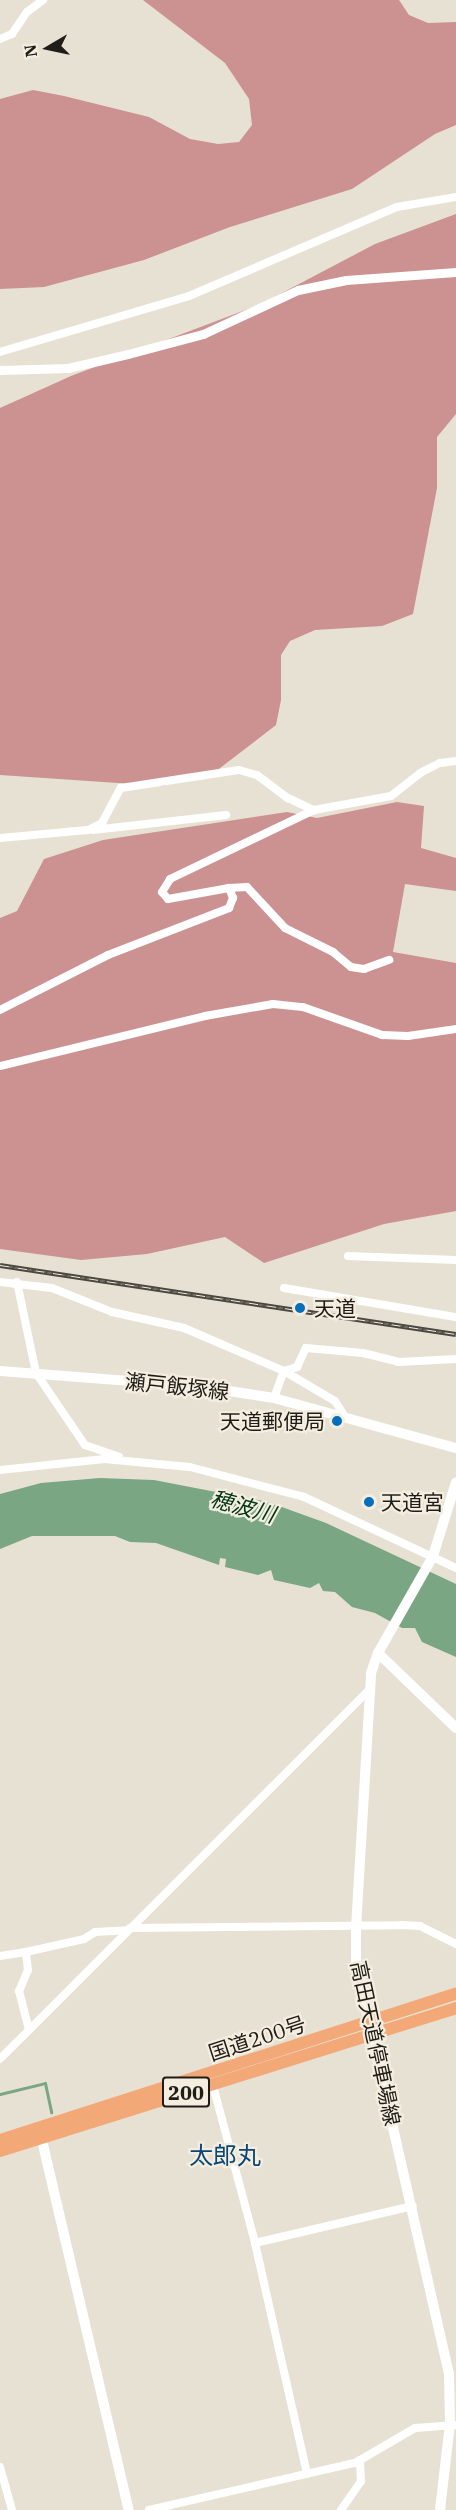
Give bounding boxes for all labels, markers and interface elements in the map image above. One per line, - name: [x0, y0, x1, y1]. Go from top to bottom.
- north arrow: [18, 18, 78, 78]
- text: N: [19, 43, 41, 59]
- place label: 天道: [314, 1295, 356, 1321]
- marker: 天道: [291, 1299, 309, 1317]
- street label: 瀬戸飯塚線: [123, 1368, 231, 1404]
- place label: 天道郵便局: [220, 1408, 325, 1434]
- marker: 天道郵便局: [330, 1414, 344, 1428]
- water label: 穂波川: [208, 1485, 278, 1527]
- place label: 天道宮: [381, 1489, 444, 1515]
- marker: 天道宮: [362, 1495, 376, 1509]
- street label: 高田天道停車場線: [346, 1958, 406, 2128]
- street label: 国道200号: [205, 2010, 309, 2066]
- road number: 200: [162, 2075, 210, 2109]
- district label: 太郎丸: [189, 2142, 261, 2170]

